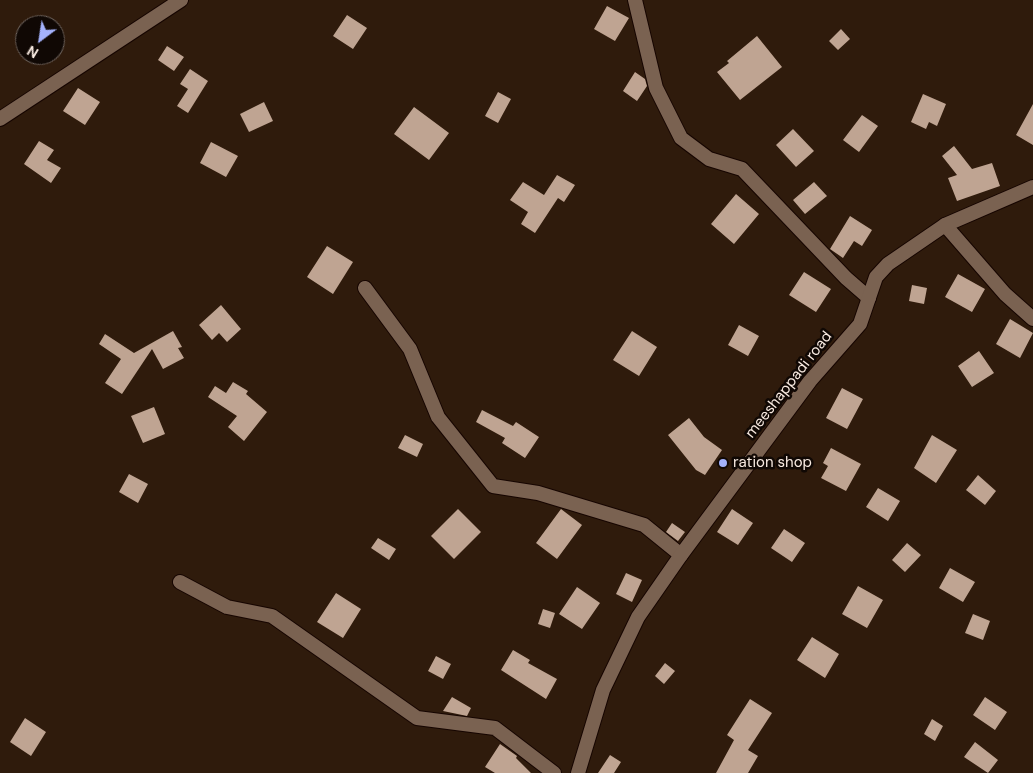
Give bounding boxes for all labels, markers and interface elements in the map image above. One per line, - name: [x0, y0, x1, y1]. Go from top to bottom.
- north arrow: [15, 15, 65, 65]
- text: N: [24, 42, 42, 62]
- street label: meeshappadi road: [742, 328, 836, 442]
- place label: ration shop: [733, 454, 812, 472]
- marker: ration shop: [717, 457, 729, 469]

